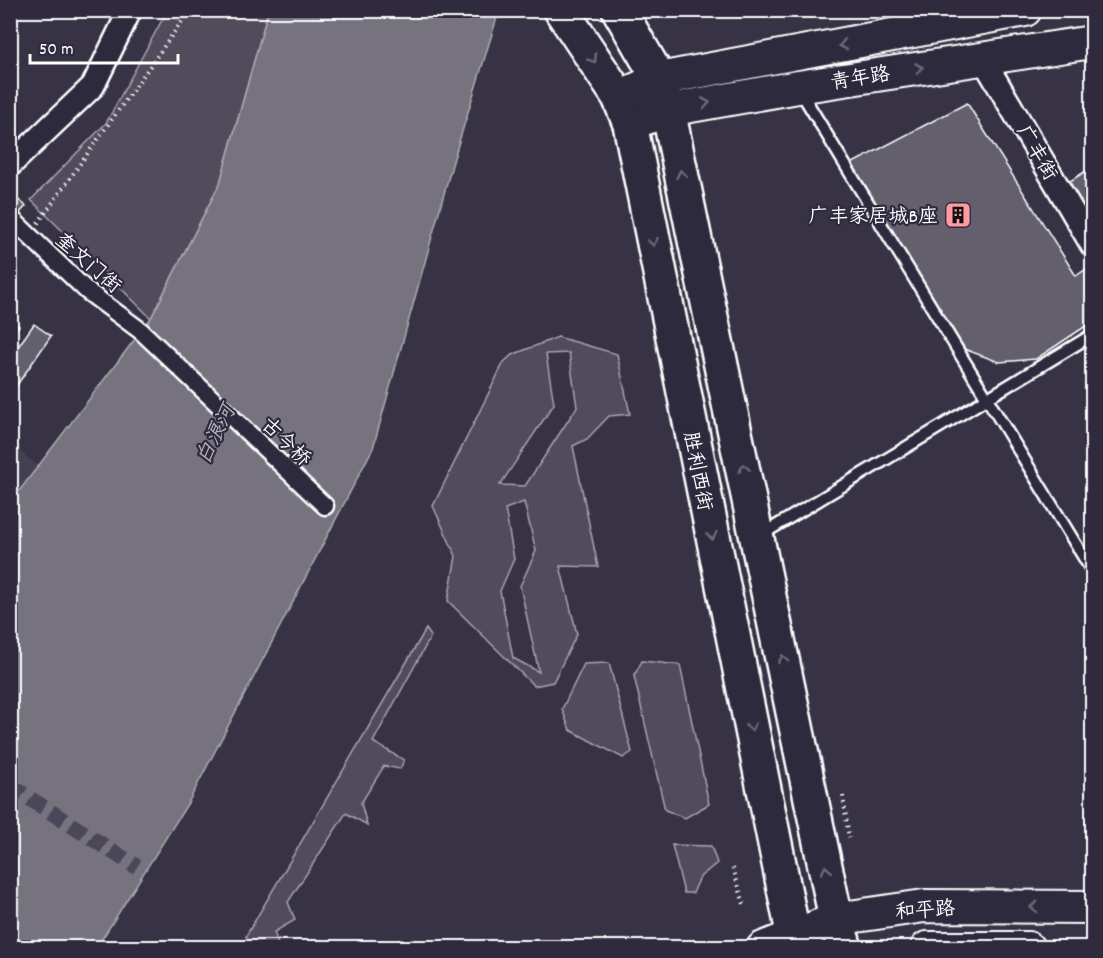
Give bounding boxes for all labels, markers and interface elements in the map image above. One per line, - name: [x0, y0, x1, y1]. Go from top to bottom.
- scale bar: [30, 27, 178, 65]
- text: 50 m: [39, 38, 74, 63]
- one-way arrow: [839, 38, 848, 50]
- one-way arrow: [586, 52, 597, 63]
- street label: 青年路: [829, 61, 893, 98]
- one-way arrow: [915, 63, 924, 75]
- one-way arrow: [701, 97, 711, 110]
- street label: 广丰街: [1008, 121, 1063, 186]
- one-way arrow: [676, 170, 689, 180]
- building icon: 广丰家居城B座: [943, 200, 973, 230]
- place label: 广丰家居城B座: [809, 204, 938, 232]
- street label: 奎文门街: [48, 227, 126, 301]
- one-way arrow: [646, 237, 659, 247]
- water label: 白浪河: [190, 398, 246, 470]
- street label: 古今桥: [254, 412, 316, 474]
- street label: 胜利西街: [675, 430, 717, 514]
- one-way arrow: [738, 463, 751, 473]
- one-way arrow: [705, 531, 718, 541]
- one-way arrow: [777, 654, 790, 664]
- one-way arrow: [744, 722, 757, 732]
- one-way arrow: [820, 866, 833, 876]
- street label: 和平路: [894, 896, 957, 928]
- one-way arrow: [1030, 901, 1039, 913]

